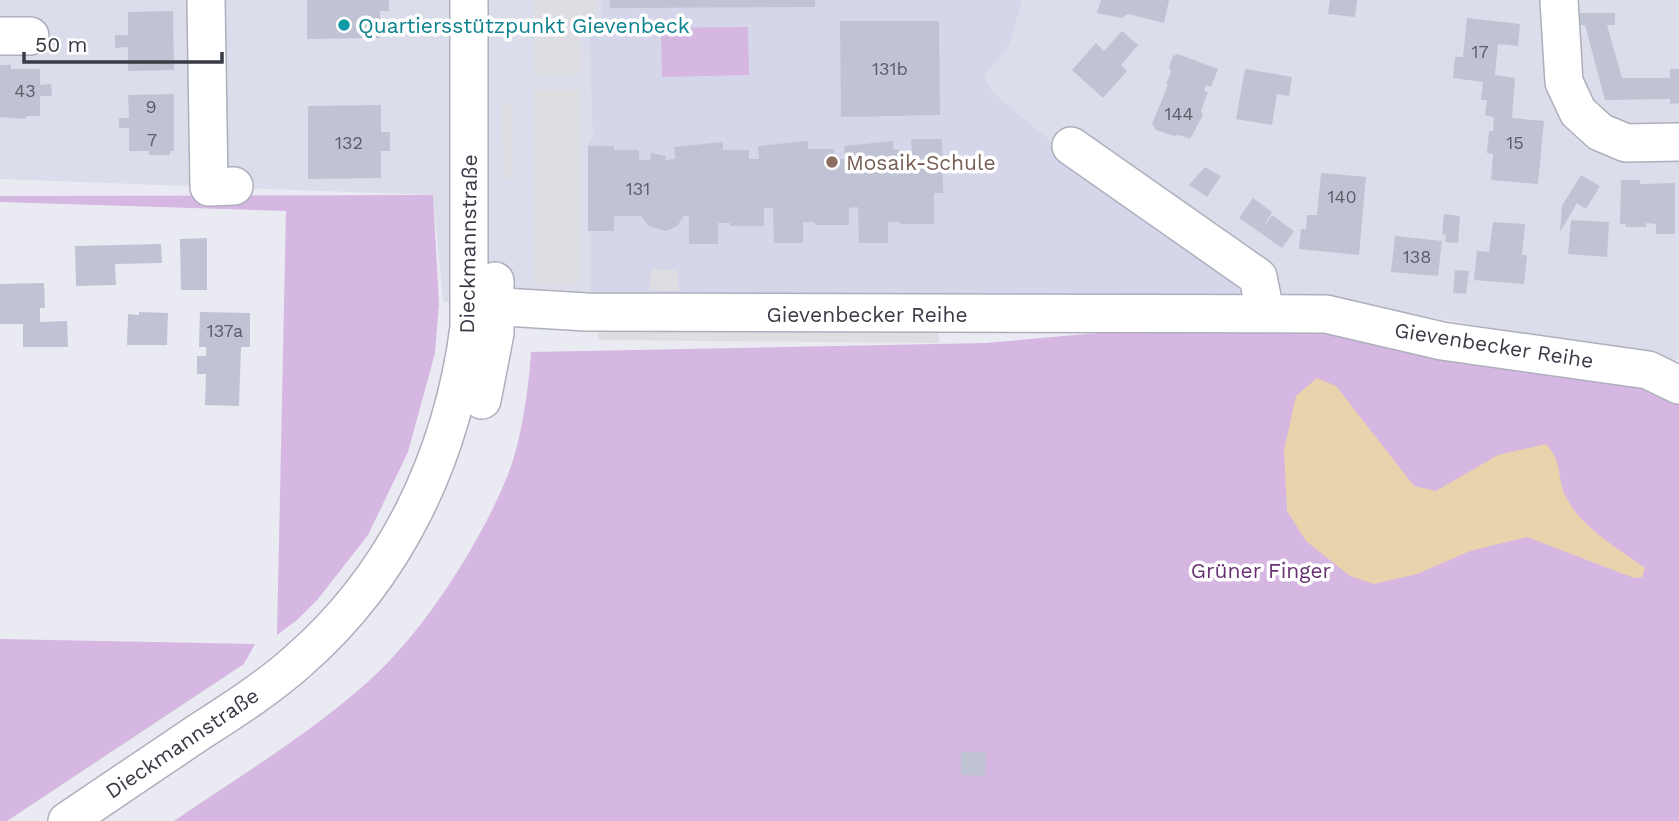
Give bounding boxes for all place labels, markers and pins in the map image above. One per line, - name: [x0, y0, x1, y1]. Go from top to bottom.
- place label: Quartiersstützpunkt Gievenbeck: [358, 13, 690, 38]
- marker: Quartiersstützpunkt Gievenbeck: [336, 17, 352, 33]
- place label: Mosaik-Schule: [846, 150, 996, 175]
- marker: Mosaik-Schule: [824, 154, 840, 170]

